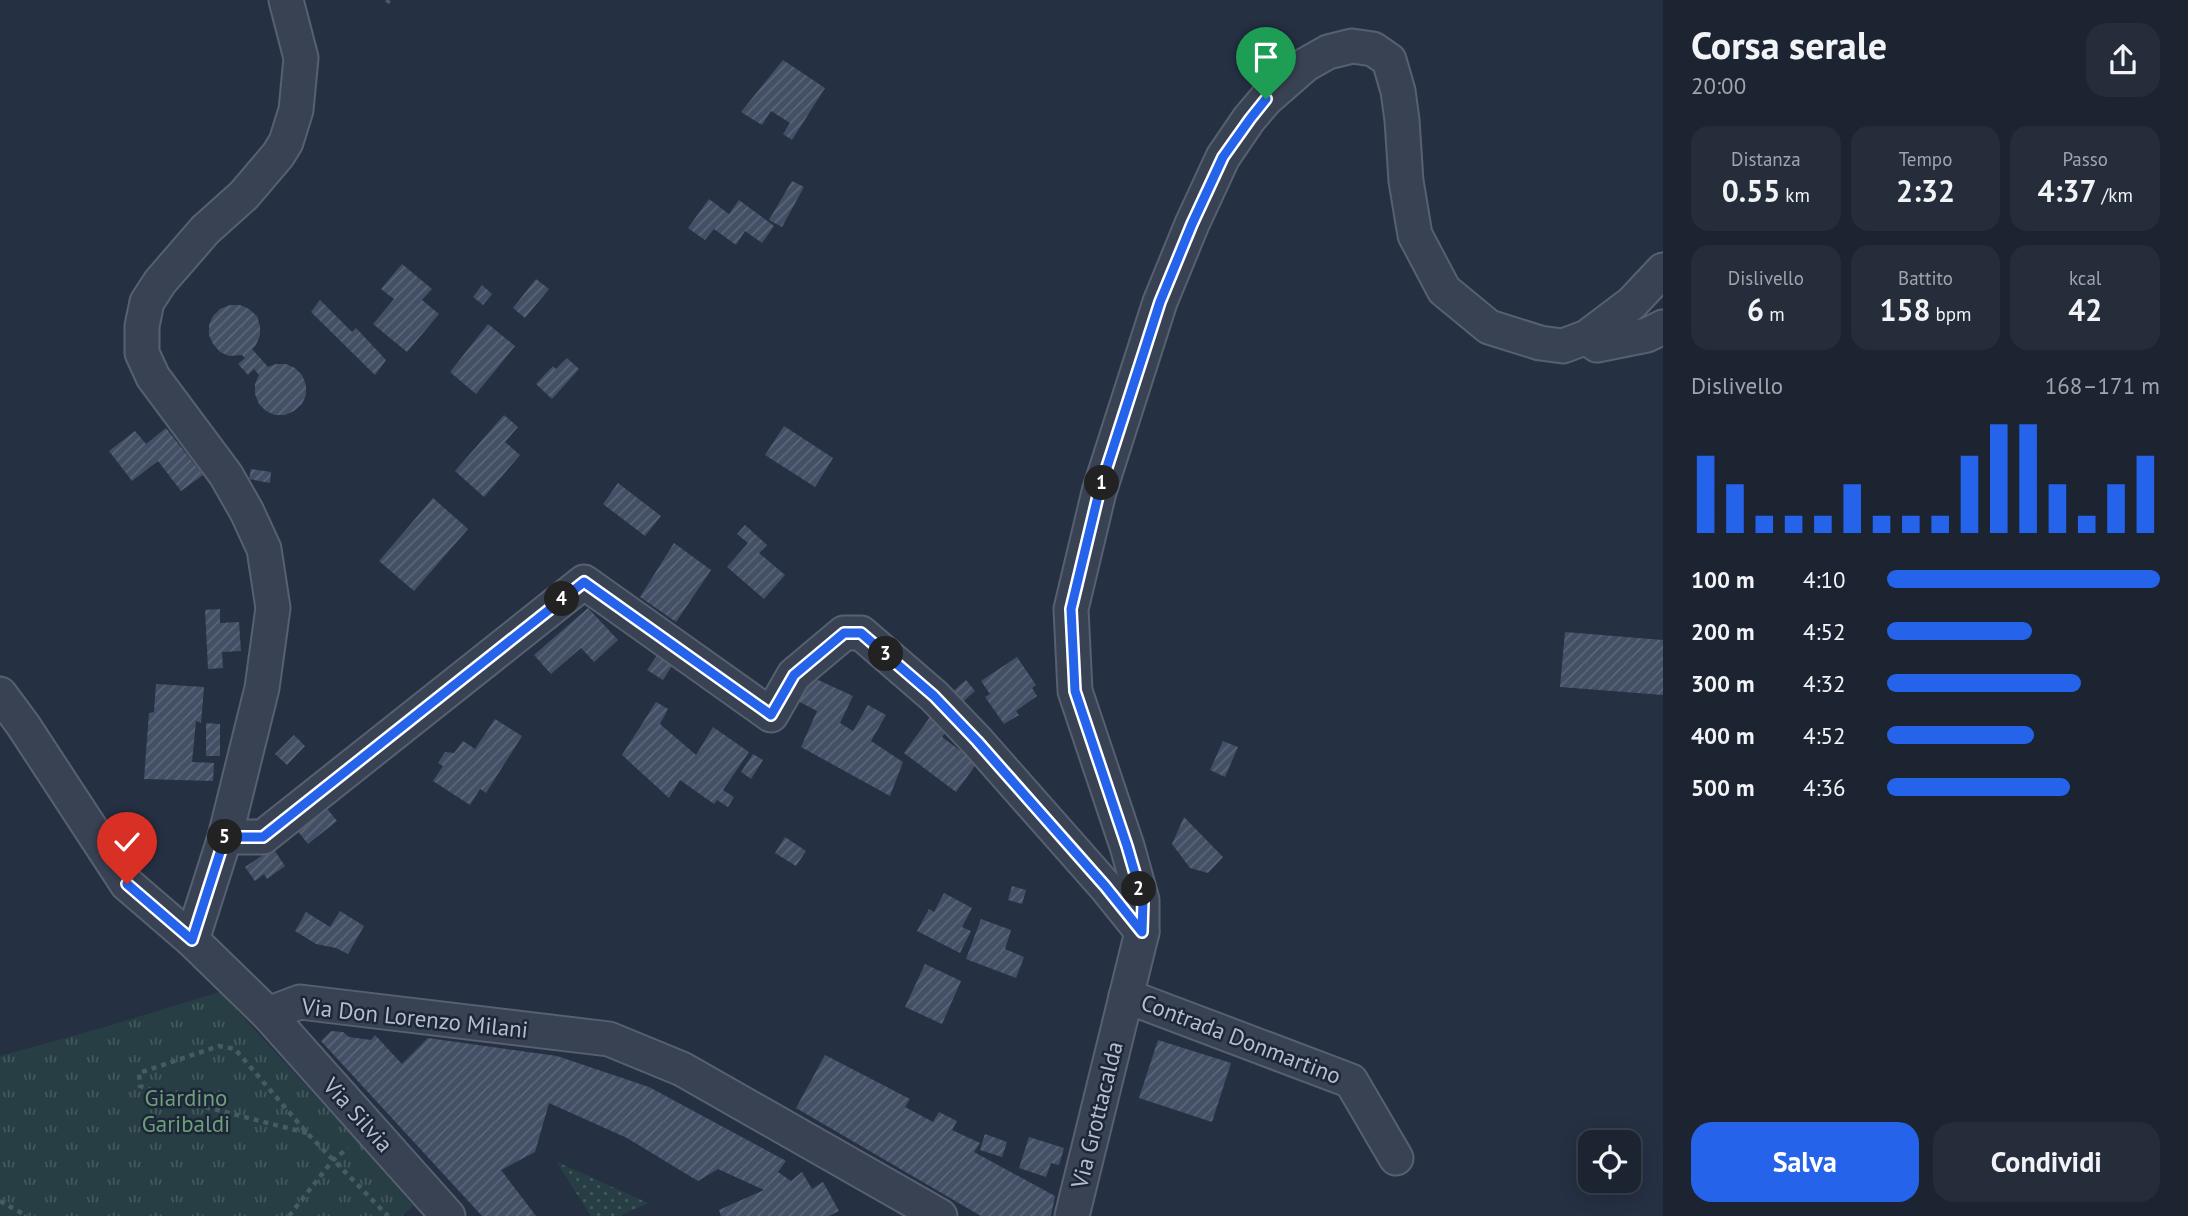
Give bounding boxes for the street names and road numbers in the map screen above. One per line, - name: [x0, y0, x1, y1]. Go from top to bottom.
- street label: Contrada Donmartino: [1137, 987, 1345, 1090]
- street label: Via Don Lorenzo Milani: [299, 991, 530, 1044]
- street label: Via Grottacalda: [1064, 1038, 1129, 1192]
- street label: Via Silvia: [317, 1071, 399, 1158]

